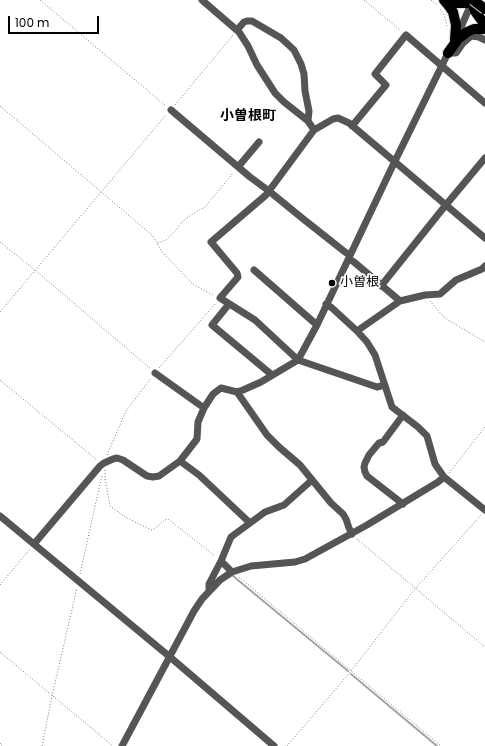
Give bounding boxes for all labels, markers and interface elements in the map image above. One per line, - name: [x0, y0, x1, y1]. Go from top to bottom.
- scale bar: [10, 8, 101, 34]
- text: 100 m: [15, 14, 49, 31]
- district label: 小曽根町: [220, 108, 276, 124]
- place label: 小曽根: [340, 275, 379, 291]
- marker: 小曽根: [327, 278, 337, 288]

